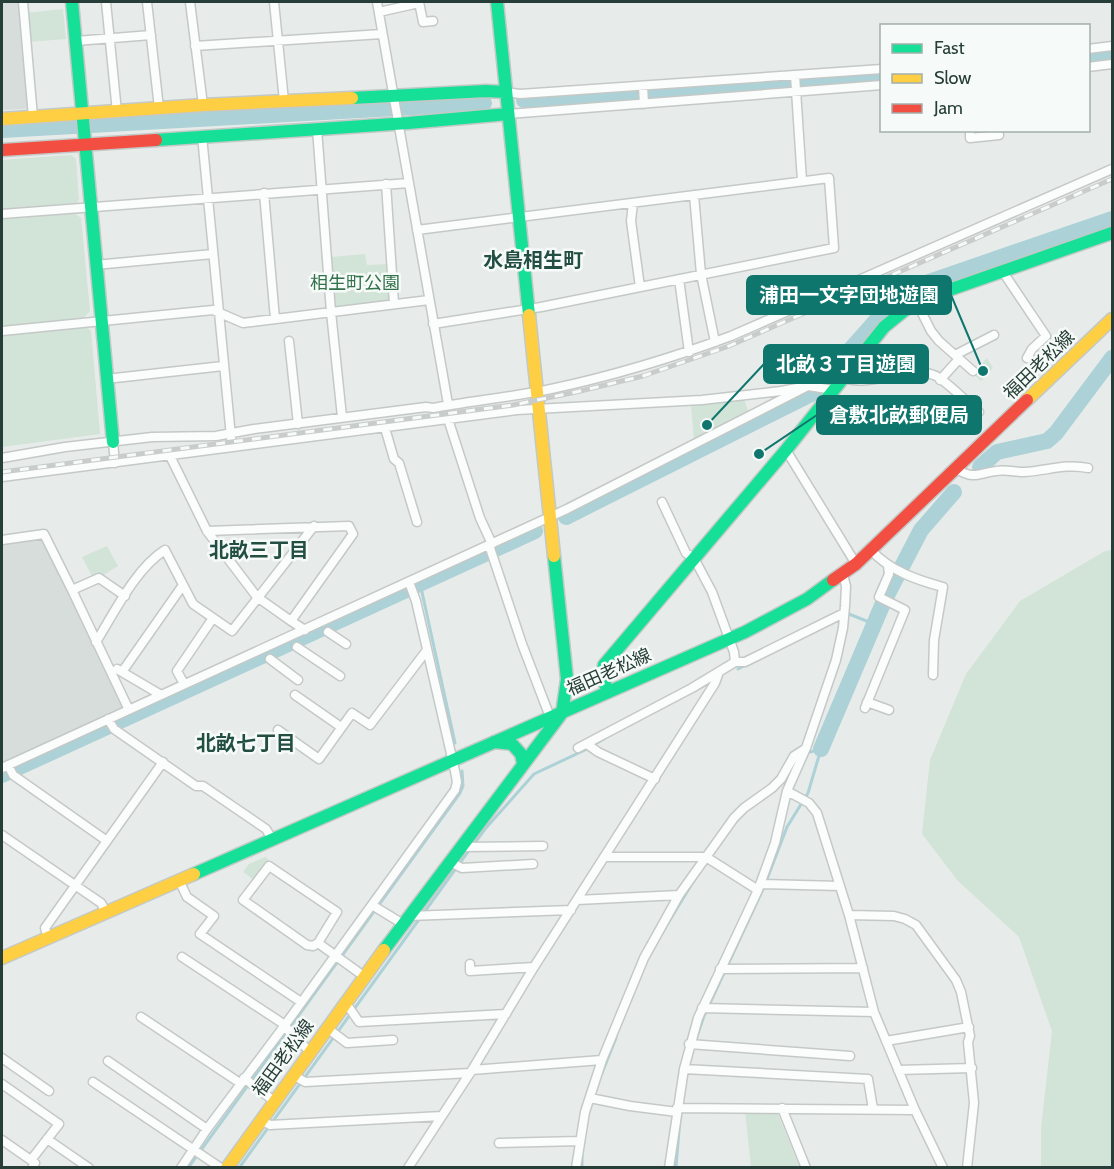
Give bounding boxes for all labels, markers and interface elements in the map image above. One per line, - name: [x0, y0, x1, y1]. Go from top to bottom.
- legend: [880, 24, 1090, 132]
- text: Fast: [934, 37, 965, 59]
- text: Slow: [934, 67, 971, 89]
- text: Jam: [933, 97, 963, 119]
- district label: 水島相生町: [483, 248, 583, 272]
- park label: 相生町公園: [310, 272, 400, 294]
- callout: 浦田一文字団地遊園: [747, 276, 951, 314]
- text: 浦田一文字団地遊園: [759, 283, 939, 307]
- street label: 福田老松線: [999, 326, 1079, 404]
- callout: 北畝３丁目遊園: [764, 345, 928, 383]
- text: 北畝３丁目遊園: [776, 352, 916, 376]
- callout: 倉敷北畝郵便局: [817, 396, 981, 434]
- text: 倉敷北畝郵便局: [829, 403, 969, 427]
- district label: 北畝三丁目: [209, 538, 309, 562]
- street label: 福田老松線: [563, 644, 655, 700]
- district label: 北畝七丁目: [196, 731, 296, 755]
- street label: 福田老松線: [248, 1015, 318, 1101]

